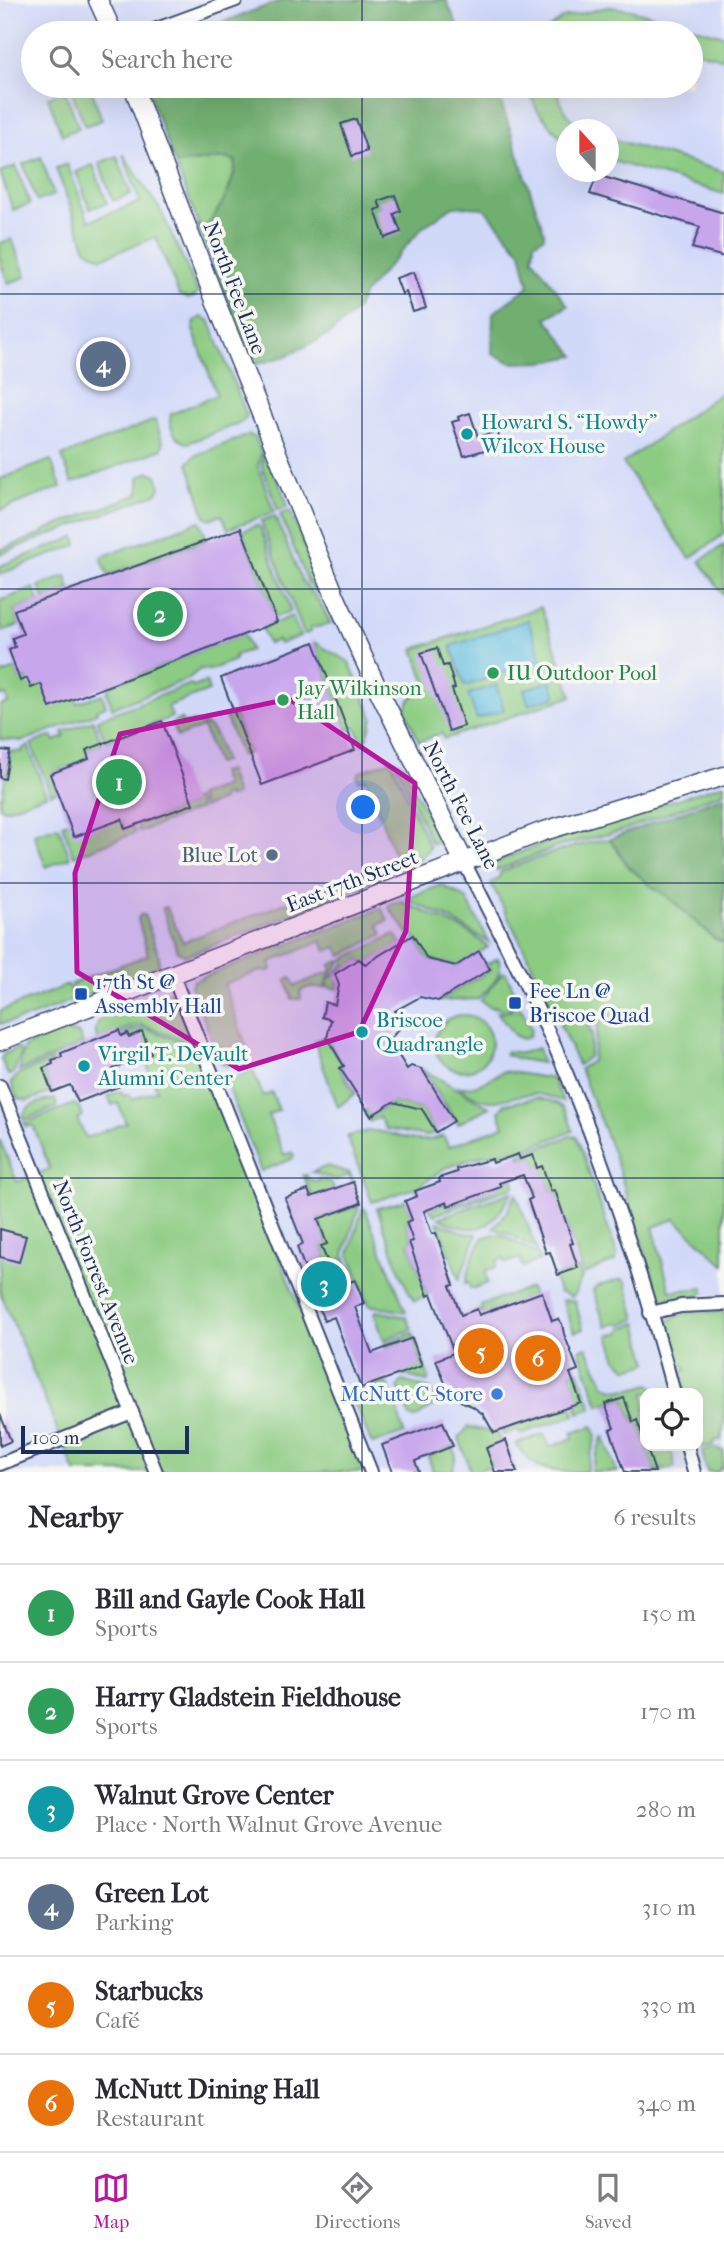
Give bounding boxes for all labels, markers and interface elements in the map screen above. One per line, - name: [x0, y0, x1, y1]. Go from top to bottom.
- search box: [21, 21, 703, 98]
- icon: search: [45, 41, 83, 79]
- text: Search here: [101, 44, 233, 75]
- north arrow: [556, 119, 619, 182]
- street label: North Fee Lane: [199, 218, 271, 358]
- pin: 4: [80, 338, 126, 390]
- place label: Howard S. “Howdy” Wilcox House: [480, 410, 657, 458]
- marker: Howard S. “Howdy” Wilcox House: [459, 426, 475, 442]
- pin: 2: [137, 588, 183, 640]
- place label: IU Outdoor Pool: [507, 661, 657, 685]
- marker: IU Outdoor Pool: [485, 665, 501, 681]
- place label: Jay Wilkinson Hall: [295, 676, 422, 724]
- marker: Jay Wilkinson Hall: [275, 692, 291, 708]
- street label: North Fee Lane: [418, 737, 504, 873]
- pin: 1: [96, 756, 142, 808]
- your location: [346, 790, 380, 824]
- place label: Blue Lot: [181, 843, 258, 867]
- street label: East 17th Street: [283, 845, 422, 917]
- marker: Blue Lot: [264, 847, 280, 863]
- place label: 17th St @ Assembly Hall: [94, 970, 222, 1018]
- place label: Fee Ln @ Briscoe Quad: [529, 979, 650, 1027]
- marker: 17th St @ Assembly Hall: [73, 986, 89, 1002]
- marker: Fee Ln @ Briscoe Quad: [507, 995, 523, 1011]
- place label: Briscoe Quadrangle: [376, 1008, 483, 1056]
- marker: Briscoe Quadrangle: [354, 1024, 370, 1040]
- place label: Virgil T. DeVault Alumni Center: [97, 1042, 249, 1090]
- marker: Virgil T. DeVault Alumni Center: [76, 1058, 92, 1074]
- street label: North Forrest Avenue: [48, 1177, 144, 1367]
- pin: 3: [301, 1258, 347, 1310]
- pin: 5: [458, 1325, 504, 1377]
- pin: 6: [515, 1332, 561, 1384]
- place label: McNutt C-Store: [340, 1382, 483, 1406]
- marker: McNutt C-Store: [489, 1386, 505, 1402]
- map controls: [640, 1388, 703, 1451]
- button: locate: [640, 1388, 703, 1451]
- scale bar: [21, 1423, 189, 1455]
- text: 100 m: [32, 1427, 80, 1449]
- text: Nearby: [28, 1500, 123, 1535]
- text: 6 results: [613, 1504, 696, 1531]
- text: Bill and Gayle Cook Hall: [95, 1584, 365, 1615]
- text: 1: [47, 1600, 55, 1627]
- text: 150 m: [641, 1600, 696, 1627]
- text: Sports: [95, 1615, 157, 1642]
- text: Harry Gladstein Fieldhouse: [95, 1682, 401, 1713]
- text: 2: [45, 1698, 57, 1725]
- text: 170 m: [640, 1698, 696, 1725]
- text: Sports: [95, 1713, 157, 1740]
- text: Walnut Grove Center: [95, 1780, 334, 1811]
- text: 3: [46, 1796, 56, 1823]
- text: 280 m: [636, 1796, 696, 1823]
- text: Place · North Walnut Grove Avenue: [95, 1811, 442, 1838]
- text: Green Lot: [95, 1878, 209, 1909]
- text: 4: [44, 1894, 58, 1921]
- text: 310 m: [642, 1894, 696, 1921]
- text: Parking: [95, 1909, 173, 1936]
- text: Starbucks: [95, 1976, 203, 2007]
- text: 5: [46, 1992, 56, 2019]
- text: 330 m: [640, 1992, 696, 2019]
- text: Café: [95, 2007, 140, 2034]
- text: McNutt Dining Hall: [95, 2074, 320, 2105]
- text: 6: [45, 2090, 57, 2117]
- text: 340 m: [636, 2090, 696, 2117]
- text: Restaurant: [95, 2105, 205, 2132]
- tab: Map: [92, 2169, 130, 2233]
- tab: Directions: [315, 2169, 400, 2233]
- tab: Saved: [585, 2169, 632, 2233]

